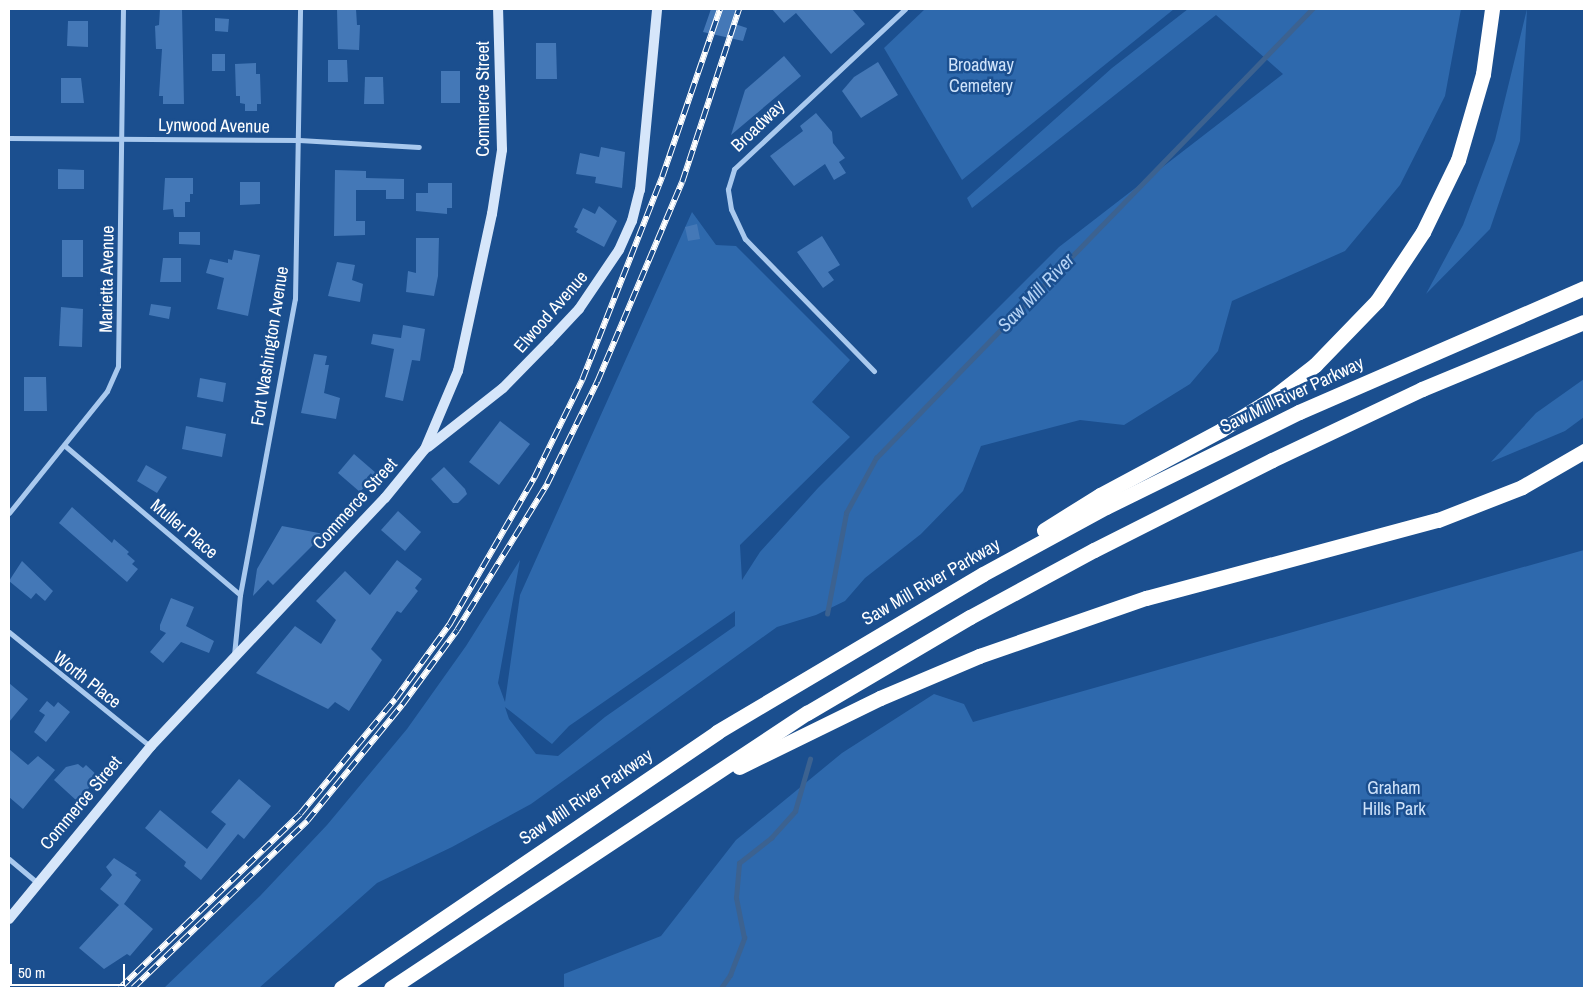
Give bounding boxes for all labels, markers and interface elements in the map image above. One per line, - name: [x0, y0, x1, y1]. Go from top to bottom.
- street label: Commerce Street: [472, 41, 494, 157]
- park label: Broadway Cemetery: [948, 55, 1014, 98]
- street label: Broadway: [727, 95, 789, 157]
- street label: Lynwood Avenue: [158, 114, 270, 138]
- street label: Marietta Avenue: [95, 225, 119, 333]
- water label: Saw Mill River: [993, 249, 1079, 337]
- street label: Fort Washington Avenue: [247, 264, 293, 428]
- street label: Elwood Avenue: [509, 266, 593, 358]
- street label: Saw Mill River Parkway: [1217, 352, 1367, 438]
- street label: Commerce Street: [308, 454, 402, 554]
- street label: Muller Place: [146, 495, 222, 563]
- street label: Saw Mill River Parkway: [858, 534, 1004, 630]
- street label: Worth Place: [49, 647, 125, 713]
- street label: Saw Mill River Parkway: [515, 744, 657, 850]
- street label: Commerce Street: [36, 752, 126, 854]
- park label: Graham Hills Park: [1362, 778, 1426, 821]
- scale bar: [12, 954, 128, 986]
- text: 50 m: [18, 962, 45, 983]

